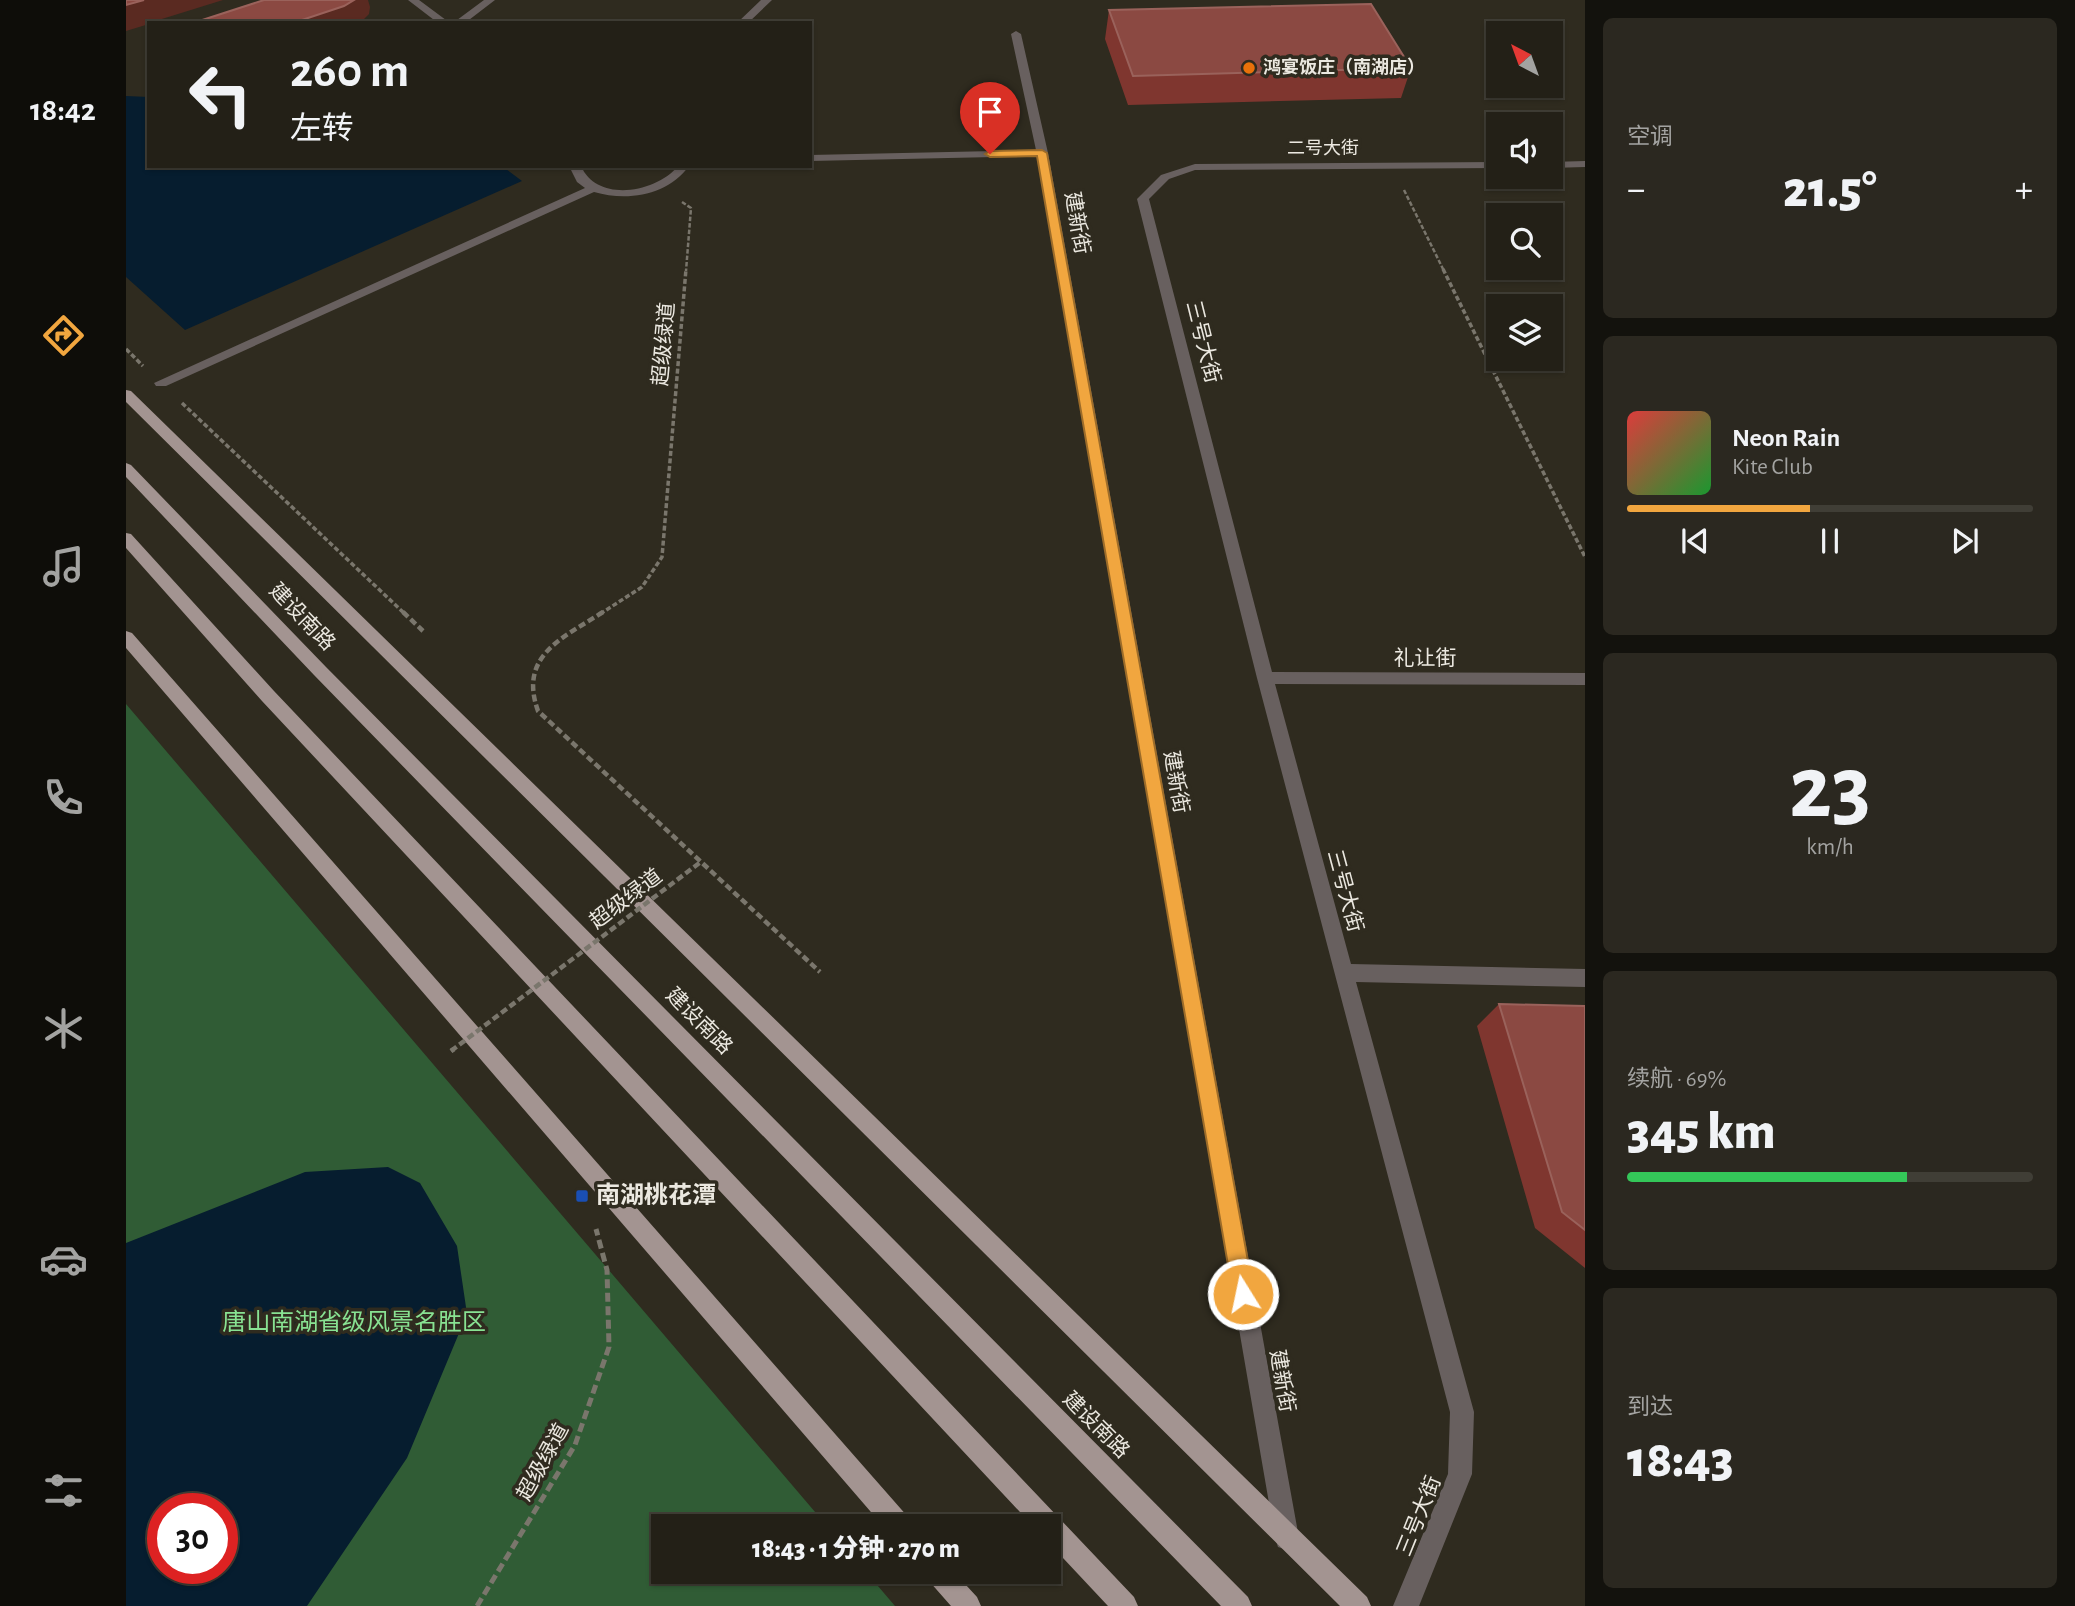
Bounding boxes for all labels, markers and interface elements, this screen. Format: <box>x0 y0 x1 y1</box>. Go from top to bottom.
north arrow <box>1486 21 1563 98</box>
map controls <box>1486 21 1563 371</box>
text: 260 m <box>290 47 409 96</box>
icon: left <box>175 49 266 140</box>
place label: 鸿宴饭庄（南湖店） <box>1263 57 1425 77</box>
marker: 鸿宴饭庄（南湖店） <box>1241 60 1257 76</box>
pin <box>960 82 1020 154</box>
icon: arrive <box>971 93 1009 131</box>
text: 18:42 <box>30 94 96 126</box>
button: sound <box>1486 112 1563 189</box>
text: 左转 <box>290 113 354 145</box>
text: 空调 <box>1627 126 1673 149</box>
street label: 二号大街 <box>1287 138 1359 158</box>
text: 21.5° <box>1783 164 1877 216</box>
text: − <box>1627 171 1645 209</box>
text: + <box>2015 171 2033 209</box>
street label: 建新街 <box>1061 190 1094 256</box>
button: search <box>1486 203 1563 280</box>
button: layers <box>1486 294 1563 371</box>
street label: 三号大街 <box>1183 298 1224 385</box>
street label: 超级绿道 <box>649 301 678 387</box>
icon: directions <box>39 311 88 360</box>
text: Neon Rain <box>1732 425 1840 451</box>
text: Kite Club <box>1732 456 1813 479</box>
icon: previous <box>1676 522 1714 560</box>
icon: pause <box>1811 522 1849 560</box>
icon: next <box>1946 522 1984 560</box>
icon: music <box>39 542 88 591</box>
street label: 建设南路 <box>265 579 339 655</box>
street label: 礼让街 <box>1394 647 1457 669</box>
text: 23 <box>1789 743 1871 834</box>
street label: 建新街 <box>1160 749 1193 815</box>
icon: phone <box>39 773 88 822</box>
text: km/h <box>1806 836 1854 859</box>
street label: 三号大街 <box>1324 847 1367 934</box>
street label: 超级绿道 <box>586 865 666 933</box>
street label: 建设南路 <box>662 983 737 1058</box>
icon: climate <box>39 1004 88 1053</box>
text: 续航 · 69% <box>1627 1068 1726 1091</box>
text: 345 km <box>1627 1106 1776 1158</box>
place label: 南湖桃花潭 <box>596 1182 716 1208</box>
marker: 南湖桃花潭 <box>574 1188 590 1204</box>
icon: car <box>39 1235 88 1284</box>
position arrow <box>1206 1257 1280 1331</box>
park label: 唐山南湖省级风景名胜区 <box>222 1309 486 1335</box>
street label: 建新街 <box>1266 1348 1299 1414</box>
street label: 建设南路 <box>1059 1387 1134 1462</box>
text: 到达 <box>1627 1396 1673 1419</box>
street label: 超级绿道 <box>513 1420 573 1504</box>
text: 18:43 <box>1627 1434 1734 1486</box>
icon: filters <box>39 1466 88 1515</box>
street label: 三号大街 <box>1393 1473 1444 1559</box>
speed limit sign: 30 <box>147 1493 238 1584</box>
text: 18:43 · 1 分钟 · 270 m <box>752 1536 960 1562</box>

